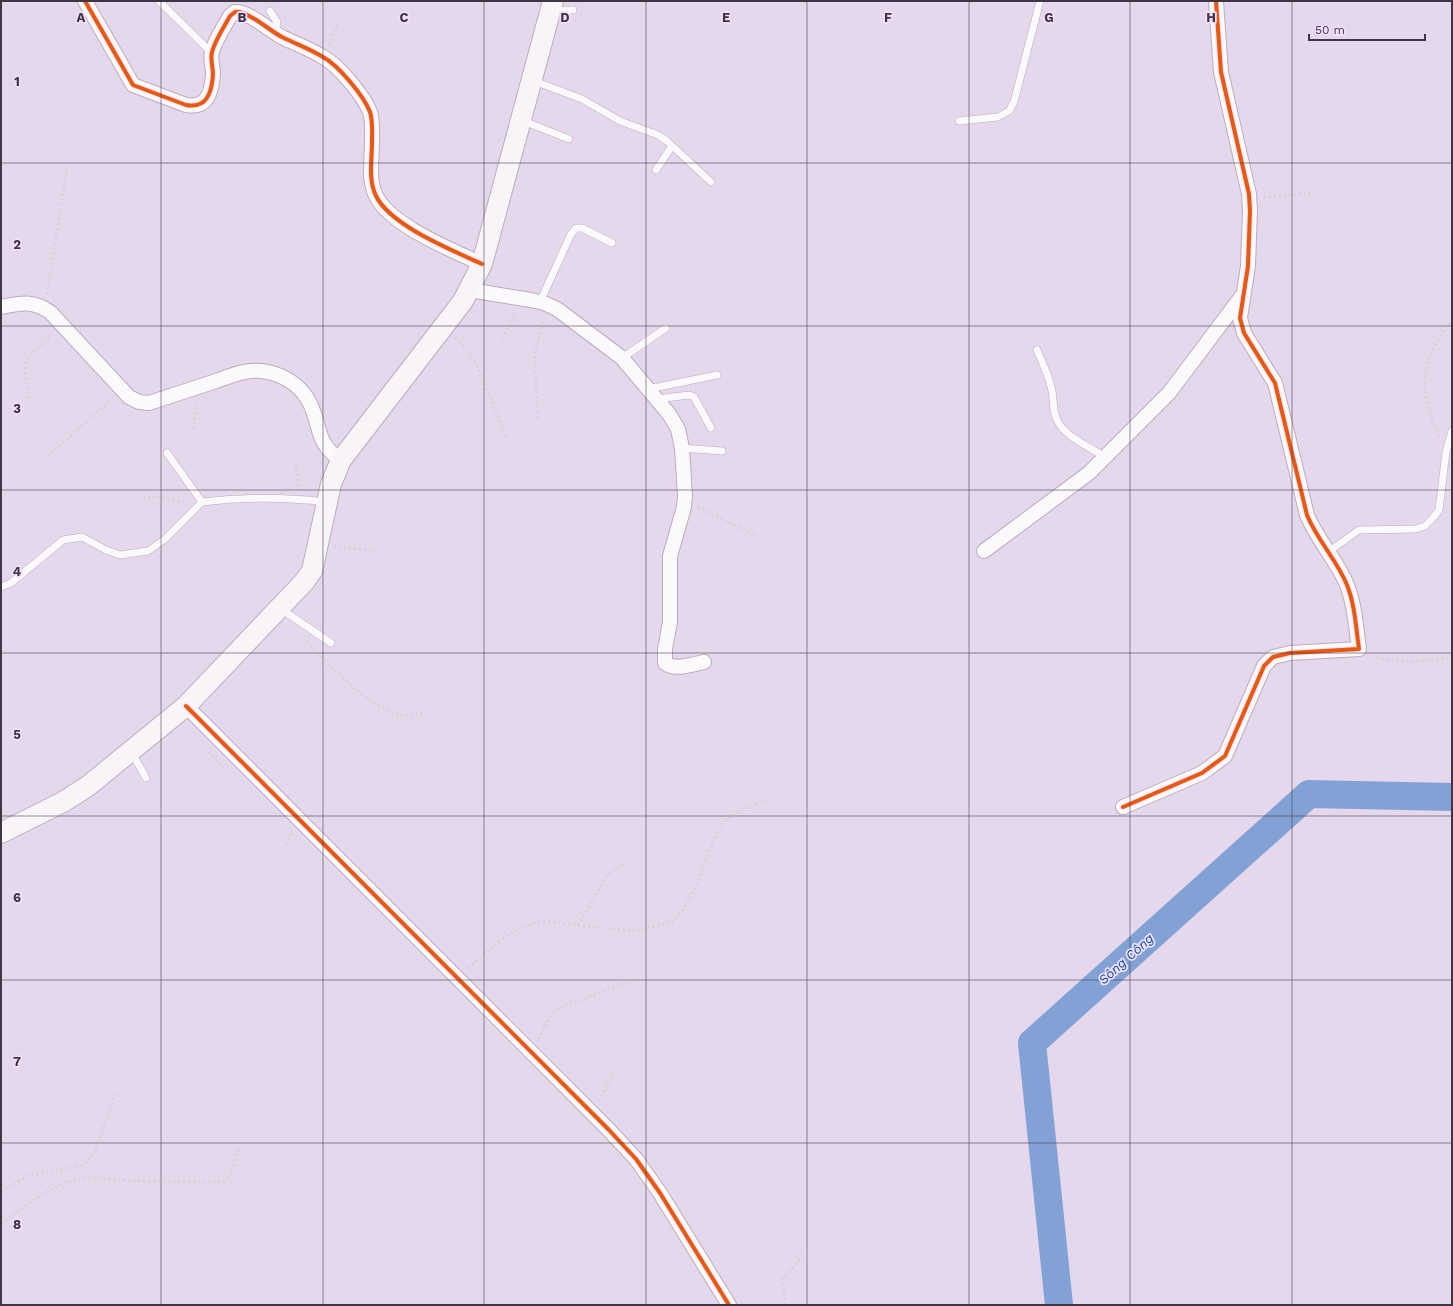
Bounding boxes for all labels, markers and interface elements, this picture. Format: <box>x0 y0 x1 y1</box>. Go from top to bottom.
text: A <box>77 10 86 25</box>
text: B <box>238 10 247 25</box>
text: C <box>400 10 409 25</box>
text: D <box>560 10 570 25</box>
text: E <box>722 10 730 25</box>
text: F <box>884 10 892 25</box>
text: G <box>1044 10 1054 25</box>
text: H <box>1206 10 1216 25</box>
scale bar <box>1309 16 1425 42</box>
text: 50 m <box>1315 23 1345 37</box>
text: 1 <box>14 74 20 89</box>
text: 2 <box>13 237 21 252</box>
text: 3 <box>13 401 21 416</box>
text: 4 <box>13 564 22 579</box>
text: 5 <box>13 727 21 742</box>
text: 6 <box>13 890 21 905</box>
water label: Sông Công <box>1096 931 1156 987</box>
text: 7 <box>13 1054 21 1069</box>
text: 8 <box>13 1217 21 1232</box>

